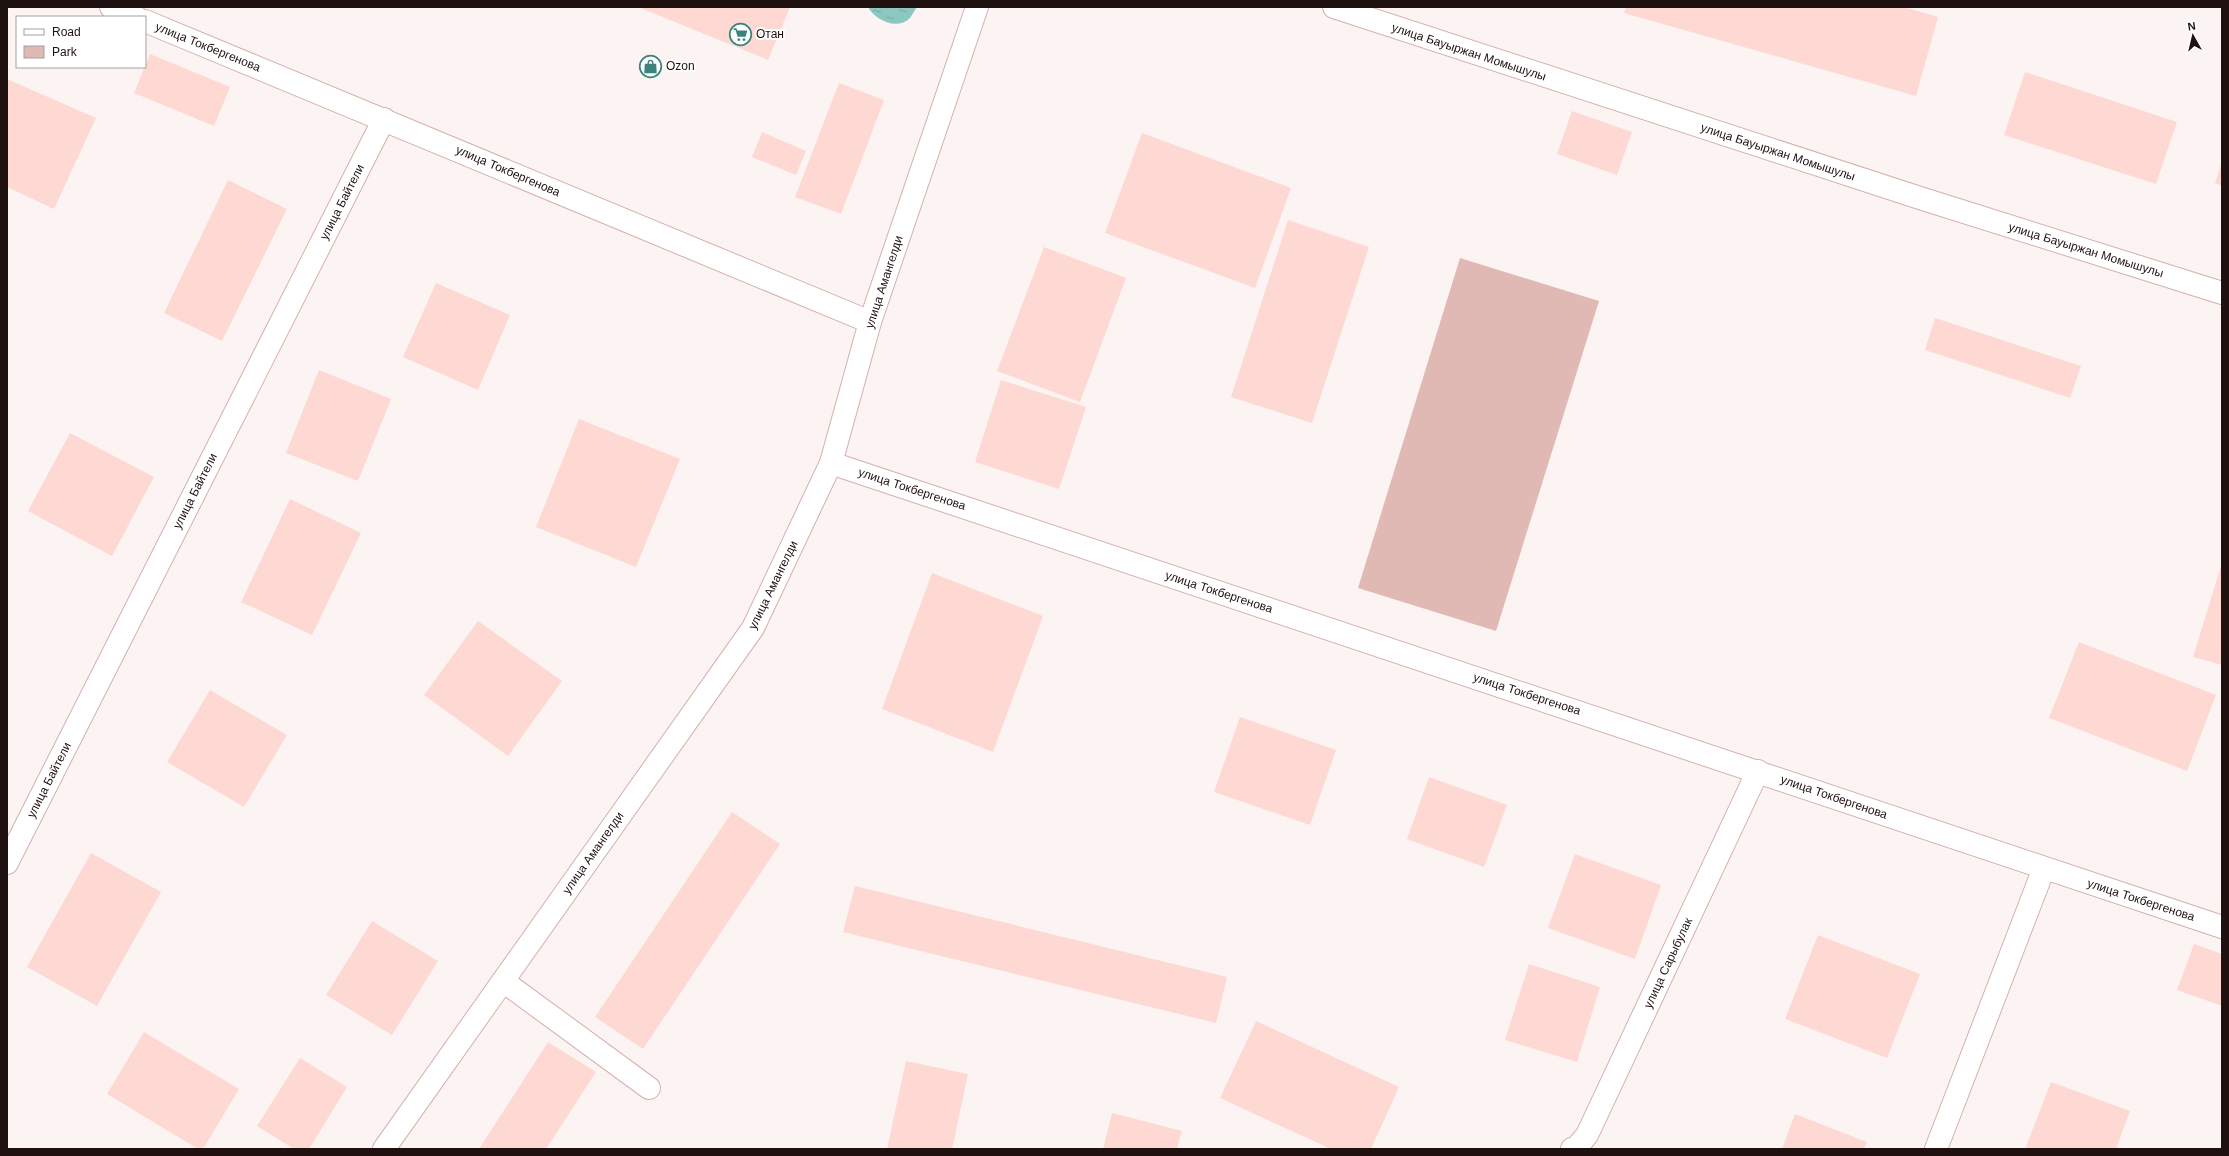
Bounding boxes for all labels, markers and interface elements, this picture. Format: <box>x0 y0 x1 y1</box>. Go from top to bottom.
legend <box>16 16 146 68</box>
north arrow <box>2173 16 2213 56</box>
street label: улица Токбергенова <box>153 20 263 75</box>
street label: улица Бауыржан Момышулы <box>1390 20 1548 84</box>
text: N <box>2187 20 2196 33</box>
supermarket icon: Отан <box>728 21 754 47</box>
text: Road <box>52 25 81 39</box>
place label: Отан <box>756 27 784 41</box>
text: Park <box>52 45 78 59</box>
shop icon: Ozon <box>637 53 663 79</box>
place label: Ozon <box>666 59 695 73</box>
street label: улица Бауыржан Момышулы <box>1699 120 1857 184</box>
street label: улица Токбергенова <box>454 143 563 199</box>
street label: улица Байтели <box>317 162 367 242</box>
street label: улица Бауыржан Момышулы <box>2007 220 2165 280</box>
street label: улица Амангелди <box>862 234 906 330</box>
street label: улица Байтели <box>170 451 220 531</box>
street label: улица Токбергенова <box>857 465 968 513</box>
street label: улица Амангелди <box>745 538 801 632</box>
street label: улица Токбергенова <box>1164 568 1275 616</box>
street label: улица Токбергенова <box>1472 670 1583 718</box>
street label: улица Байтели <box>24 740 74 820</box>
street label: улица Токбергенова <box>1779 772 1890 822</box>
street label: улица Амангелди <box>559 809 627 897</box>
street label: улица Токбергенова <box>2086 876 2197 924</box>
street label: улица Сарыбулак <box>1641 915 1695 1011</box>

